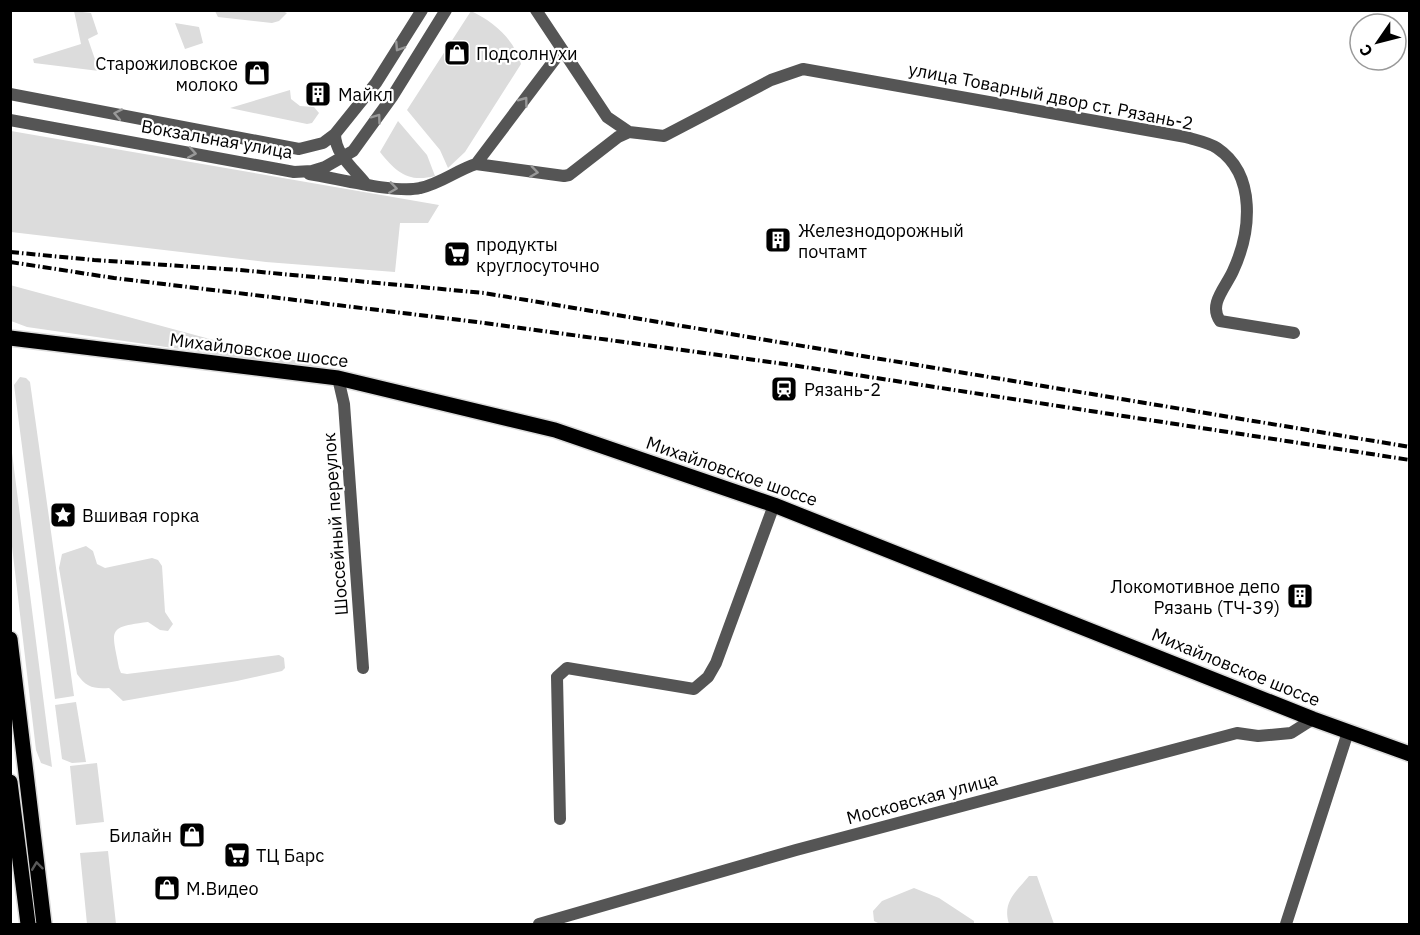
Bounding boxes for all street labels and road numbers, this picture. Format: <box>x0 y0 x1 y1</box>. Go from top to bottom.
street label: улица Товарный двор ст. Рязань-2 <box>907 57 1195 135</box>
street label: Вокзальная улица <box>139 114 295 164</box>
street label: Михайловское шоссе <box>168 328 350 372</box>
street label: Михайловское шоссе <box>643 431 821 511</box>
street label: Шоссейный переулок <box>317 432 353 616</box>
street label: Михайловское шоссе <box>1148 623 1324 711</box>
street label: Московская улица <box>844 767 1001 829</box>

